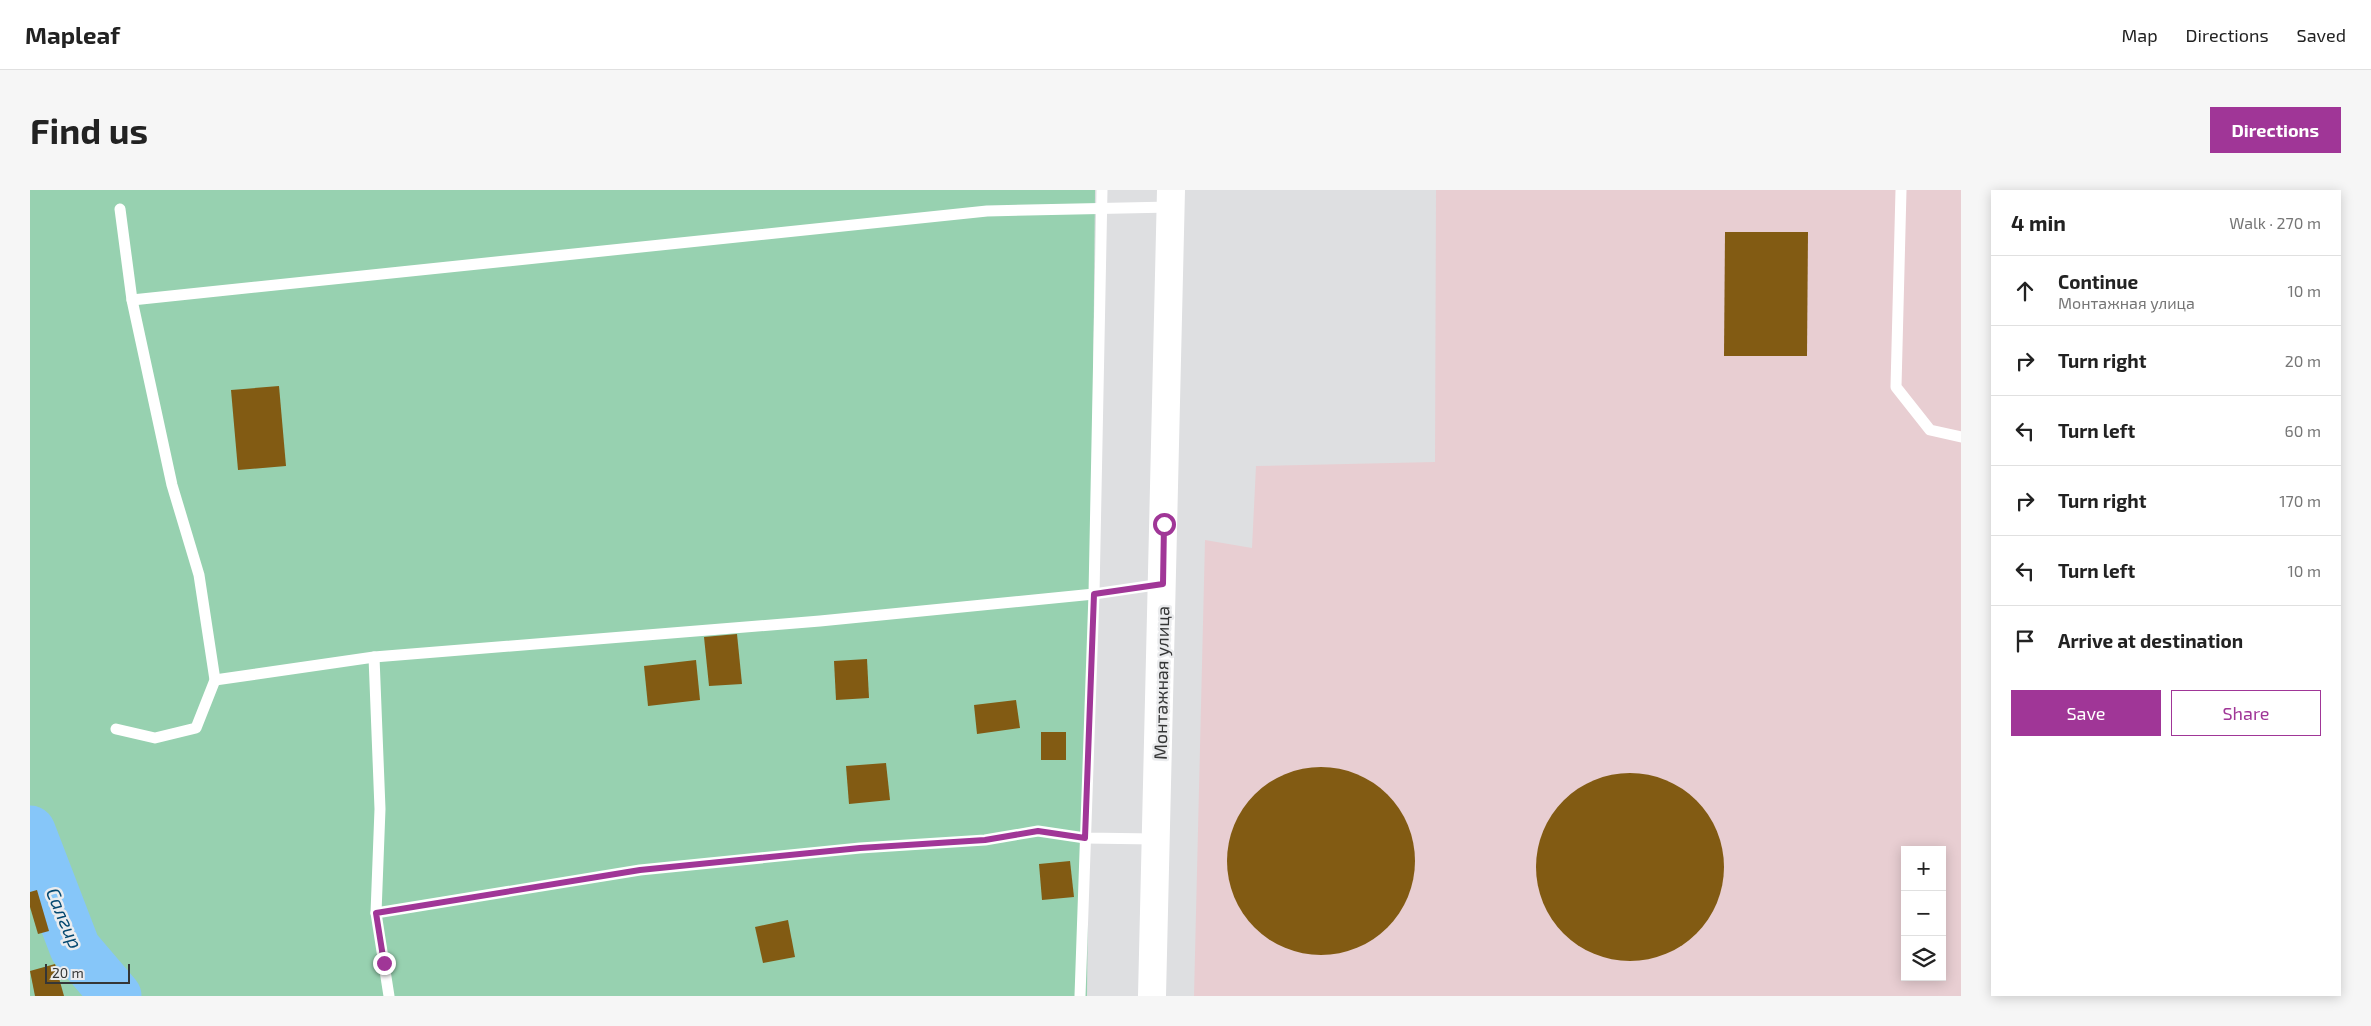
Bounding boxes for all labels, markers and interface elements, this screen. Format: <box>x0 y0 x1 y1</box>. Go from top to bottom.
text: Mapleaf <box>25 20 120 49</box>
text: Map <box>2121 24 2158 46</box>
text: Directions <box>2186 24 2269 46</box>
text: Saved <box>2297 24 2346 46</box>
button: Directions <box>2210 107 2341 153</box>
text: Find us <box>30 109 148 151</box>
text: 4 min <box>2011 210 2066 235</box>
text: Walk · 270 m <box>2229 213 2321 232</box>
text: Continue <box>2058 270 2138 293</box>
icon: ahead <box>2011 277 2039 305</box>
text: 10 m <box>2287 281 2321 300</box>
text: Монтажная улица <box>2058 293 2195 312</box>
icon: right <box>2011 347 2039 375</box>
text: Turn right <box>2058 349 2146 372</box>
text: 20 m <box>2285 351 2321 370</box>
icon: left <box>2011 417 2039 445</box>
text: Turn left <box>2058 419 2135 442</box>
text: 60 m <box>2285 421 2321 440</box>
icon: right <box>2011 487 2039 515</box>
text: Turn right <box>2058 489 2146 512</box>
text: 170 m <box>2279 491 2321 510</box>
route start <box>1153 513 1176 536</box>
icon: left <box>2011 557 2039 585</box>
text: Turn left <box>2058 559 2135 582</box>
text: 10 m <box>2287 561 2321 580</box>
street label: Монтажная улица <box>1149 606 1173 760</box>
icon: arrive <box>2011 627 2039 655</box>
text: Arrive at destination <box>2058 629 2243 652</box>
button: Save <box>2011 690 2161 736</box>
button: Share <box>2171 690 2321 736</box>
map controls <box>1901 846 1946 981</box>
button: + <box>1901 846 1946 891</box>
water label: Салгир <box>42 884 88 952</box>
button: − <box>1901 891 1946 936</box>
button: layers <box>1901 936 1946 981</box>
route end <box>373 952 396 975</box>
scale bar <box>45 961 130 984</box>
text: 20 m <box>52 964 84 981</box>

